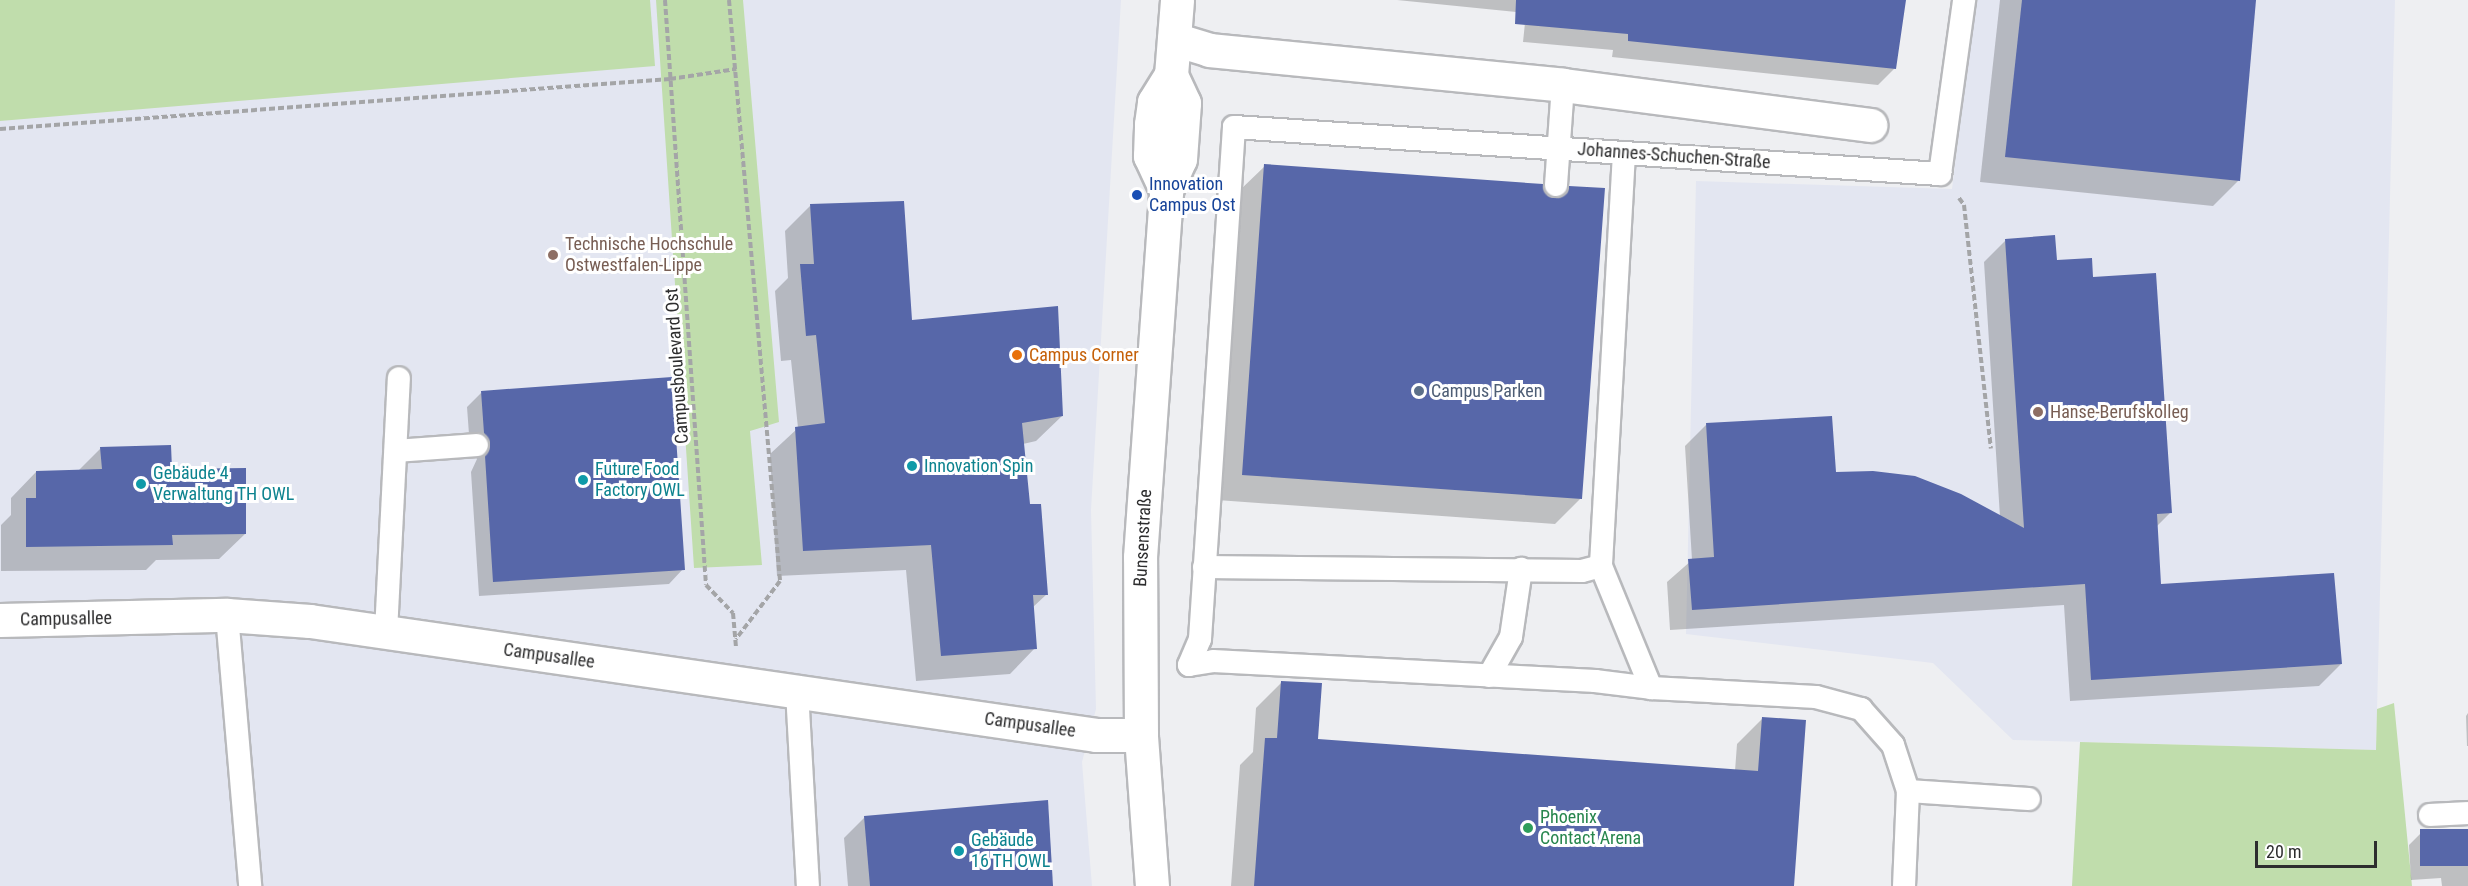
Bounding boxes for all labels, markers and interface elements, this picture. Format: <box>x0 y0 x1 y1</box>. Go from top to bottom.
street label: Johannes-Schuchen-Straße <box>1577 138 1771 174</box>
place label: Innovation Campus Ost <box>1149 174 1236 216</box>
marker: Innovation Campus Ost <box>1130 188 1144 202</box>
place label: Technische Hochschule Ostwestfalen-Lippe <box>565 234 733 276</box>
marker: Technische Hochschule Ostwestfalen-Lippe <box>546 248 560 262</box>
street label: Campusboulevard Ost <box>661 287 693 445</box>
place label: Campus Corner <box>1029 344 1139 366</box>
marker: Campus Corner <box>1010 348 1024 362</box>
place label: Campus Parken <box>1431 380 1542 402</box>
marker: Campus Parken <box>1412 384 1426 398</box>
place label: Hanse-Berufskolleg <box>2050 401 2189 423</box>
marker: Hanse-Berufskolleg <box>2031 405 2045 419</box>
place label: Innovation Spin <box>924 455 1033 477</box>
place label: Future Food Factory OWL <box>595 459 685 502</box>
marker: Innovation Spin <box>905 459 919 473</box>
place label: Gebäude 4 Verwaltung TH OWL <box>153 463 295 506</box>
marker: Future Food Factory OWL <box>576 473 590 487</box>
marker: Gebäude 4 Verwaltung TH OWL <box>134 477 148 491</box>
street label: Bunsenstraße <box>1130 489 1156 587</box>
street label: Campusallee <box>20 607 112 631</box>
street label: Campusallee <box>502 639 596 673</box>
street label: Campusallee <box>983 708 1077 742</box>
place label: Phoenix Contact Arena <box>1540 807 1641 850</box>
marker: Phoenix Contact Arena <box>1521 821 1535 835</box>
scale bar <box>2258 829 2380 867</box>
place label: Gebäude 16 TH OWL <box>971 830 1051 872</box>
text: 20 m <box>2266 841 2301 862</box>
marker: Gebäude 16 TH OWL <box>952 844 966 858</box>

